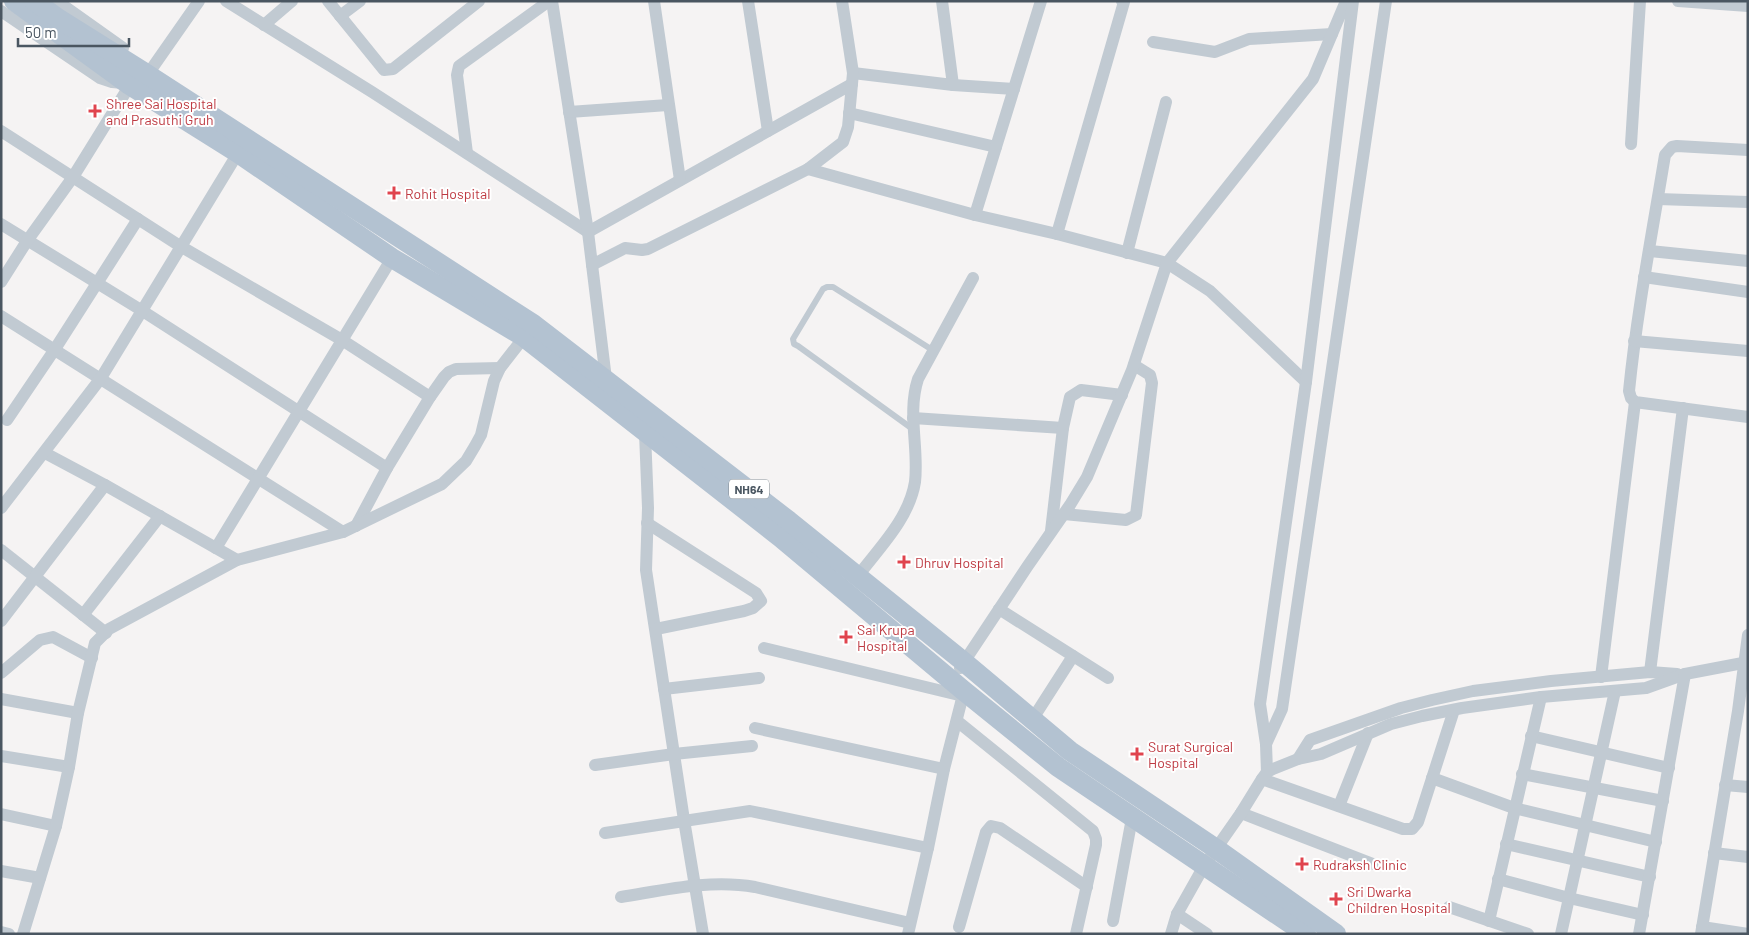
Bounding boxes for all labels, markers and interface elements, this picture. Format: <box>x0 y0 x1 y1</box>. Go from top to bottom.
scale bar <box>18 15 129 47</box>
text: 50 m <box>25 23 57 41</box>
place label: Shree Sai Hospital and Prasuthi Gruh <box>106 95 216 128</box>
marker: Shree Sai Hospital and Prasuthi Gruh <box>88 104 102 118</box>
place label: Rohit Hospital <box>405 185 490 202</box>
marker: Rohit Hospital <box>387 186 401 200</box>
road number: NH64 <box>729 479 769 498</box>
place label: Dhruv Hospital <box>915 554 1004 571</box>
marker: Dhruv Hospital <box>897 555 911 569</box>
place label: Sai Krupa Hospital <box>857 621 915 654</box>
marker: Sai Krupa Hospital <box>839 630 853 644</box>
place label: Surat Surgical Hospital <box>1148 738 1233 771</box>
marker: Surat Surgical Hospital <box>1130 747 1144 761</box>
place label: Rudraksh Clinic <box>1313 856 1407 873</box>
marker: Rudraksh Clinic <box>1295 857 1309 871</box>
place label: Sri Dwarka Children Hospital <box>1347 883 1451 916</box>
marker: Sri Dwarka Children Hospital <box>1329 892 1343 906</box>

